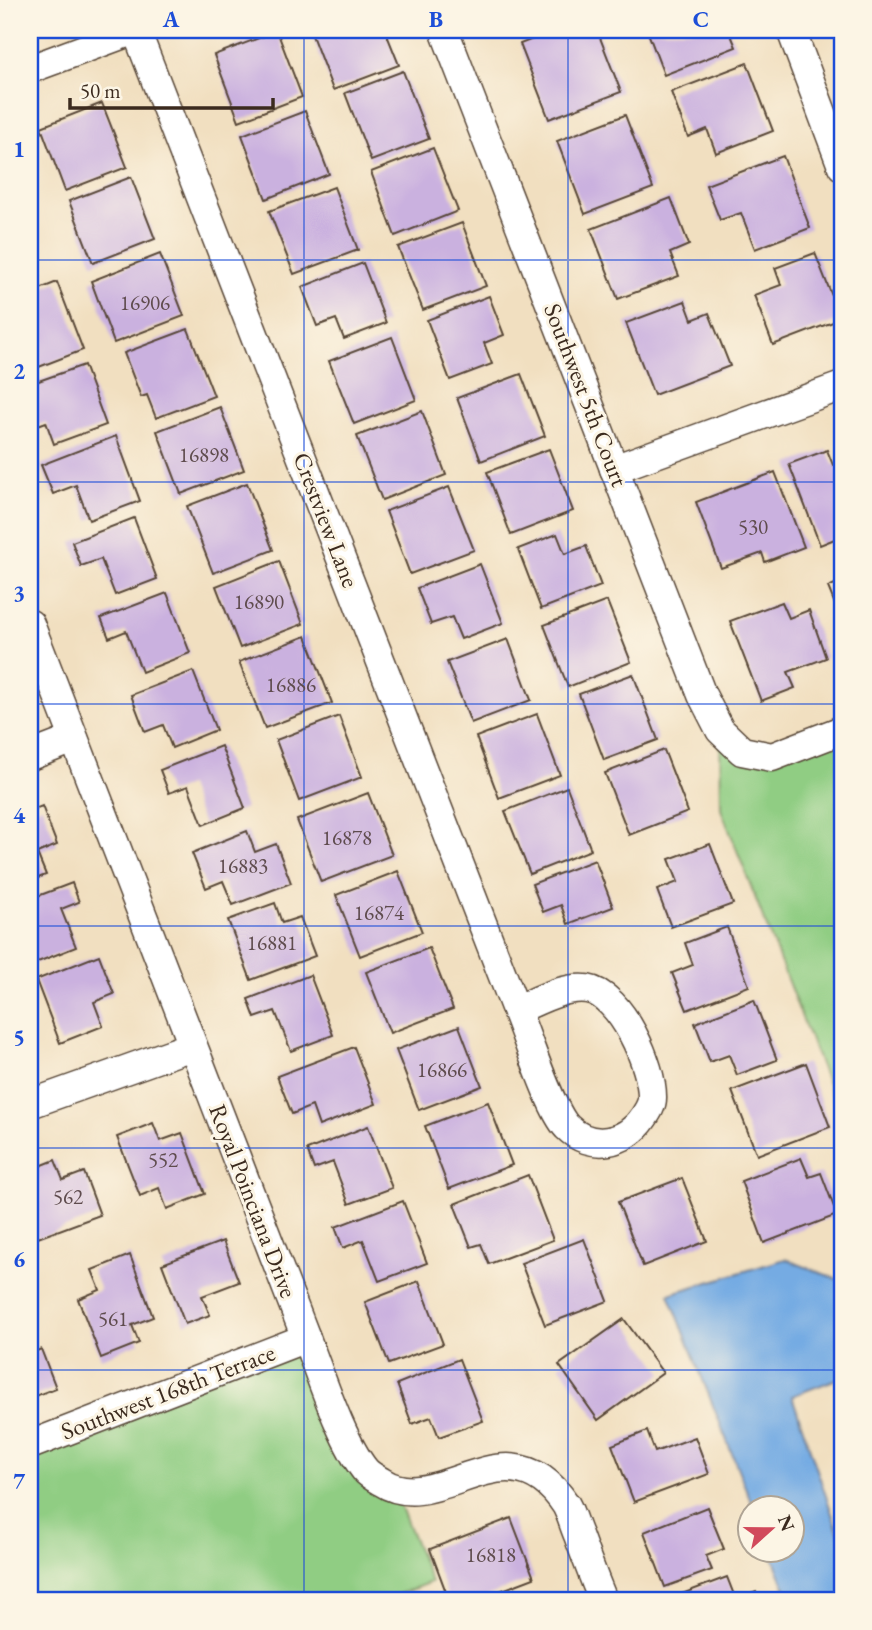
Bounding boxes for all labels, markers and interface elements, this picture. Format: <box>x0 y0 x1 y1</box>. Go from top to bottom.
text: A <box>162 4 180 34</box>
text: B <box>429 4 443 34</box>
text: C <box>693 4 709 34</box>
scale bar <box>70 66 273 110</box>
text: 50 m <box>80 77 121 104</box>
text: 1 <box>13 134 25 164</box>
house number: 16906 <box>120 289 170 316</box>
street label: Southwest 5th Court <box>537 299 636 491</box>
text: 2 <box>13 356 25 386</box>
house number: 16898 <box>179 441 229 468</box>
street label: Crestview Lane <box>286 448 366 592</box>
house number: 530 <box>738 513 768 540</box>
text: 3 <box>13 578 25 608</box>
house number: 16890 <box>234 588 284 615</box>
house number: 16886 <box>266 671 316 698</box>
text: 4 <box>13 800 26 830</box>
house number: 16878 <box>322 824 372 851</box>
house number: 16883 <box>218 852 268 879</box>
house number: 16874 <box>354 899 405 926</box>
house number: 16881 <box>247 929 297 956</box>
text: 5 <box>13 1022 25 1052</box>
house number: 16866 <box>417 1056 467 1083</box>
street label: Royal Poinciana Drive <box>202 1100 305 1302</box>
house number: 552 <box>148 1146 178 1173</box>
house number: 562 <box>53 1183 83 1210</box>
text: 6 <box>13 1244 25 1274</box>
house number: 561 <box>98 1305 128 1332</box>
street label: Southwest 168th Terrace <box>56 1336 279 1447</box>
text: 7 <box>13 1466 26 1496</box>
north arrow <box>736 1494 806 1564</box>
text: N <box>772 1511 801 1535</box>
house number: 16818 <box>466 1541 516 1568</box>

